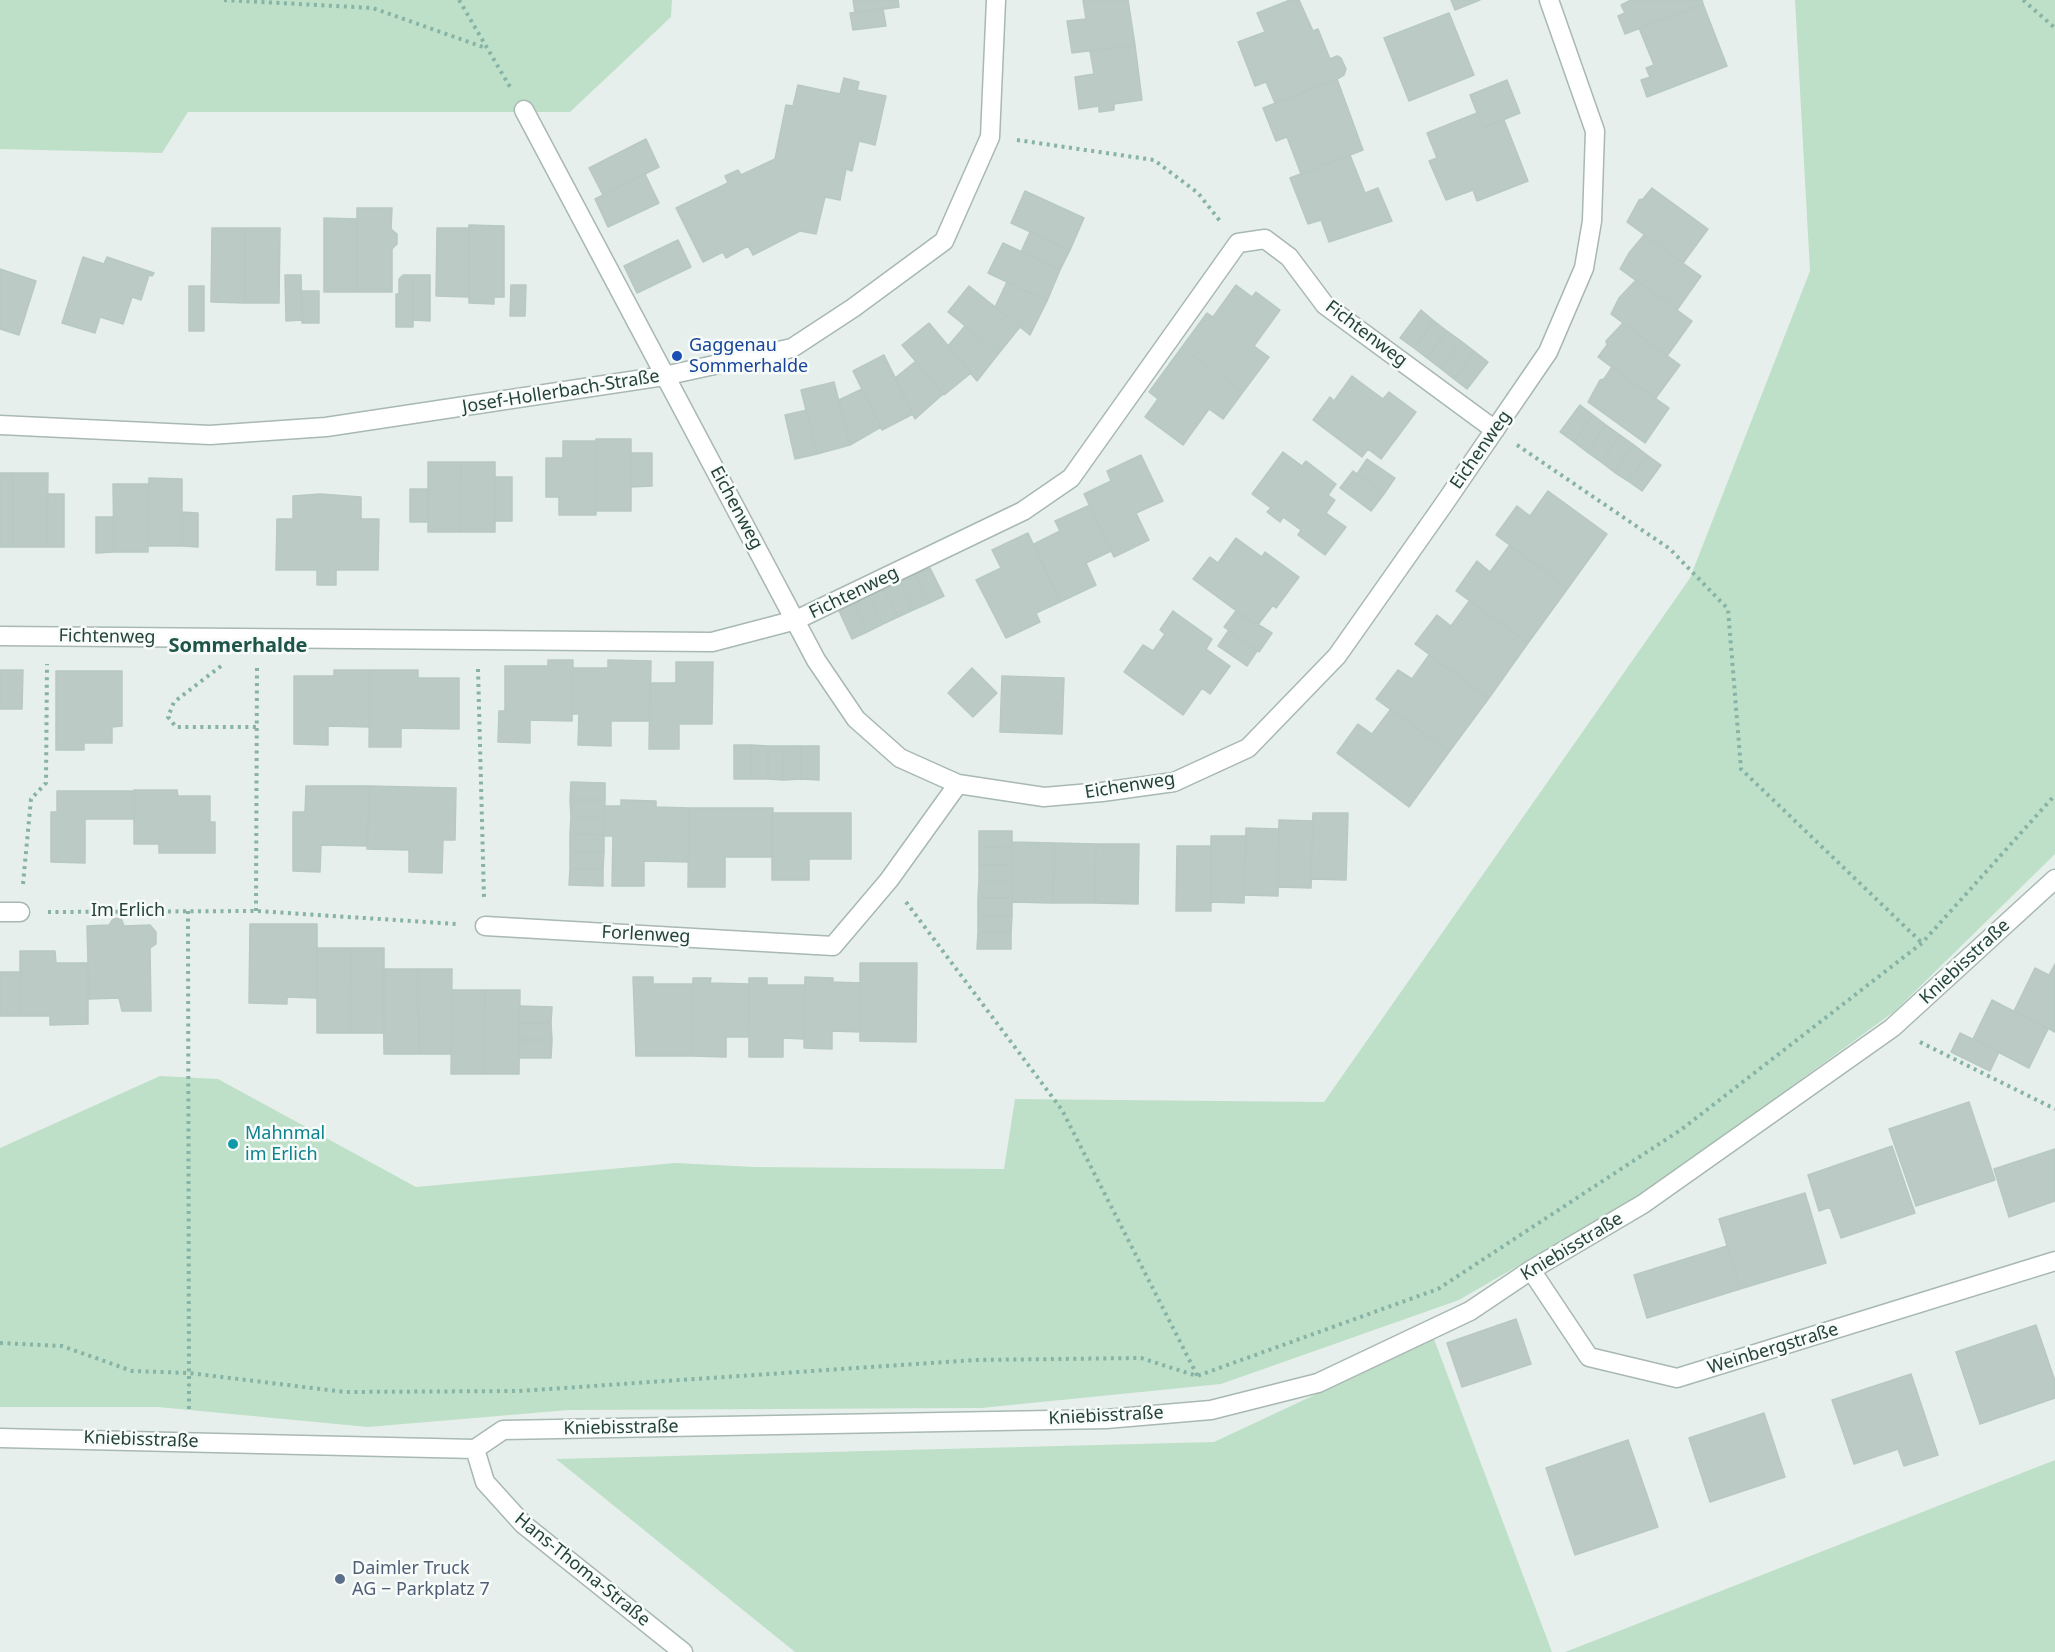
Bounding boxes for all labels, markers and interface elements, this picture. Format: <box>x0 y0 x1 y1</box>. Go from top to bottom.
street label: Fichtenweg <box>1321 296 1411 372</box>
place label: Gaggenau Sommerhalde <box>689 335 808 378</box>
marker: Gaggenau Sommerhalde <box>670 349 684 363</box>
street label: Josef-Hollerbach-Straße <box>461 366 661 418</box>
street label: Eichenweg <box>1446 407 1516 493</box>
street label: Eichenweg <box>705 463 767 553</box>
street label: Fichtenweg <box>806 562 902 624</box>
street label: Fichtenweg <box>58 625 156 649</box>
district label: Sommerhalde <box>169 634 307 658</box>
street label: Eichenweg <box>1083 768 1177 804</box>
street label: Im Erlich <box>91 900 165 922</box>
street label: Kniebisstraße <box>1916 915 2014 1009</box>
street label: Forlenweg <box>601 922 691 948</box>
place label: Mahnmal im Erlich <box>245 1123 325 1166</box>
marker: Mahnmal im Erlich <box>226 1137 240 1151</box>
street label: Kniebisstraße <box>1517 1208 1627 1286</box>
street label: Weinbergstraße <box>1705 1319 1841 1379</box>
street label: Kniebisstraße <box>1048 1402 1164 1430</box>
street label: Kniebisstraße <box>563 1416 679 1440</box>
street label: Kniebisstraße <box>83 1427 199 1453</box>
street label: Hans-Thoma-Straße <box>510 1509 654 1631</box>
place label: Daimler Truck AG − Parkplatz 7 <box>352 1558 490 1600</box>
marker: Daimler Truck AG − Parkplatz 7 <box>333 1572 347 1586</box>

